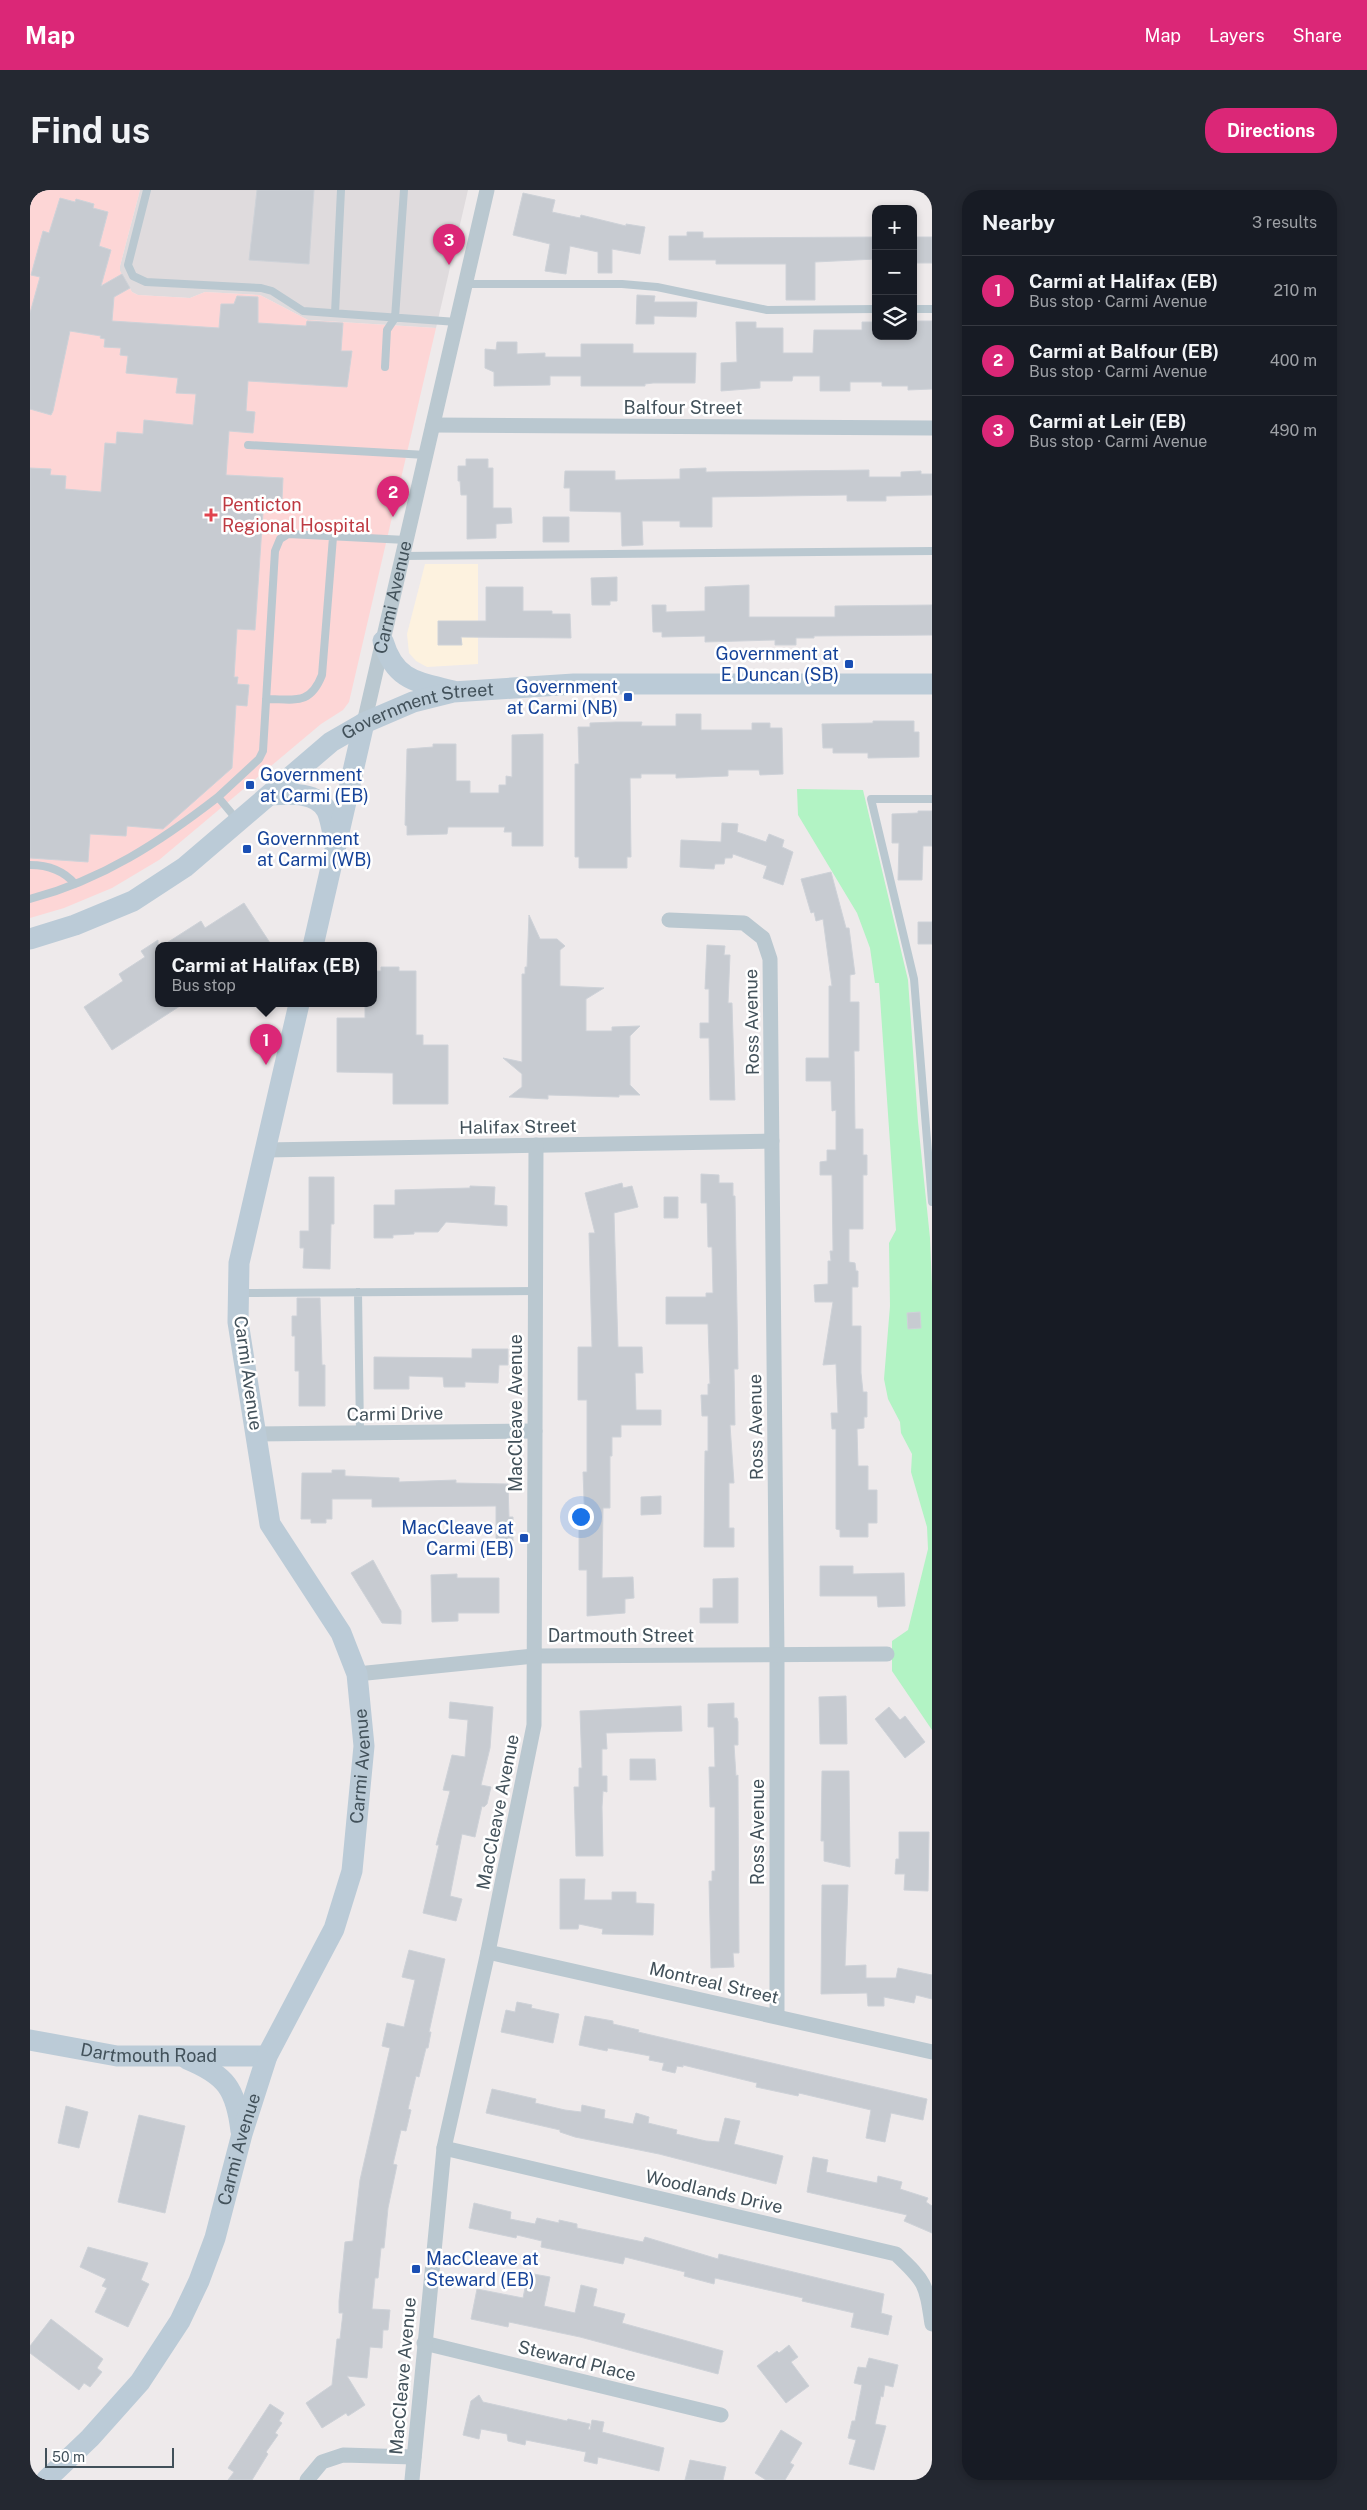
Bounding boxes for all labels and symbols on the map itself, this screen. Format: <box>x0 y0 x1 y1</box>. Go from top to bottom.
pin: 3 <box>433 224 465 265</box>
street label: Balfour Street <box>624 397 742 418</box>
pin: 2 <box>377 476 409 517</box>
place label: Penticton Regional Hospital <box>222 494 370 536</box>
marker: Penticton Regional Hospital <box>204 508 218 522</box>
street label: Carmi Avenue <box>369 539 416 656</box>
place label: Government at E Duncan (SB) <box>716 643 839 685</box>
marker: Government at E Duncan (SB) <box>843 658 855 670</box>
place label: Government at Carmi (NB) <box>507 676 618 718</box>
street label: Government Street <box>338 678 494 744</box>
marker: Government at Carmi (NB) <box>622 691 634 703</box>
place label: Government at Carmi (EB) <box>260 764 369 806</box>
marker: Government at Carmi (EB) <box>244 779 256 791</box>
place label: Government at Carmi (WB) <box>257 828 372 870</box>
marker: Government at Carmi (WB) <box>241 843 253 855</box>
street label: Ross Avenue <box>740 969 763 1075</box>
pin: 1 <box>250 1024 282 1065</box>
street label: Halifax Street <box>459 1115 577 1138</box>
street label: Carmi Avenue <box>230 1314 267 1432</box>
street label: MacCleave Avenue <box>505 1334 526 1492</box>
street label: Ross Avenue <box>744 1374 767 1480</box>
street label: Carmi Drive <box>346 1402 444 1425</box>
your location <box>568 1504 594 1530</box>
place label: MacCleave at Carmi (EB) <box>401 1517 514 1559</box>
marker: MacCleave at Carmi (EB) <box>518 1532 530 1544</box>
street label: Dartmouth Street <box>548 1625 694 1646</box>
street label: Carmi Avenue <box>346 1708 374 1825</box>
street label: MacCleave Avenue <box>472 1732 523 1891</box>
street label: Ross Avenue <box>747 1779 768 1885</box>
street label: Montreal Street <box>647 1957 781 2008</box>
street label: Dartmouth Road <box>79 2039 217 2066</box>
street label: Carmi Avenue <box>213 2090 264 2207</box>
street label: Woodlands Drive <box>643 2165 785 2218</box>
place label: MacCleave at Steward (EB) <box>426 2248 539 2290</box>
marker: MacCleave at Steward (EB) <box>410 2263 422 2275</box>
street label: MacCleave Avenue <box>385 2296 420 2456</box>
street label: Steward Place <box>516 2336 638 2385</box>
scale bar <box>45 2445 174 2468</box>

